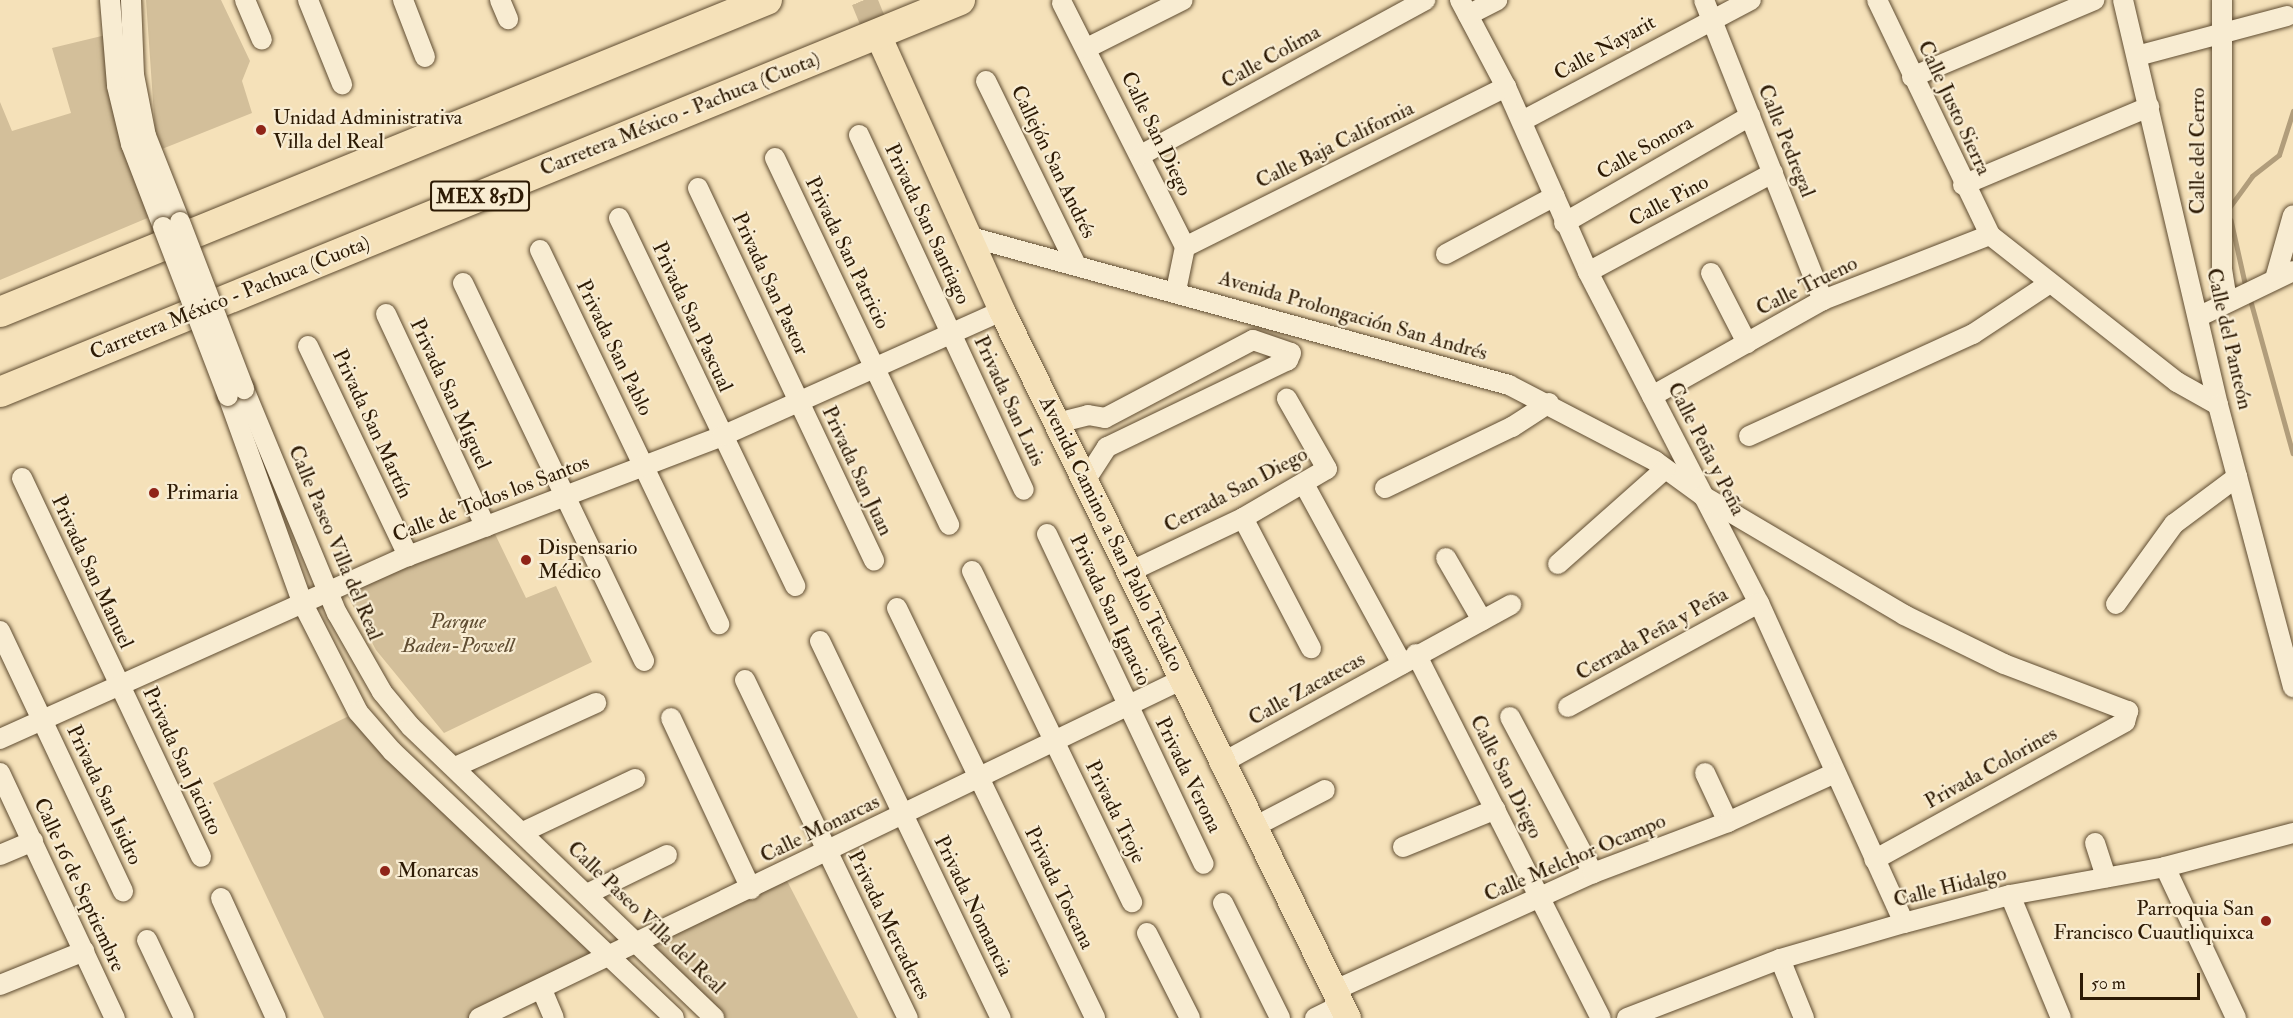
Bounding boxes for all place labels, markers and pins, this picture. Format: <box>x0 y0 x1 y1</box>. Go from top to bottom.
place label: Unidad Administrativa Villa del Real <box>273 105 462 155</box>
marker: Unidad Administrativa Villa del Real <box>254 123 268 137</box>
place label: Primaria <box>166 480 238 506</box>
marker: Primaria <box>147 486 161 500</box>
place label: Dispensario Médico <box>538 535 637 585</box>
marker: Dispensario Médico <box>519 553 533 567</box>
place label: Monarcas <box>397 858 479 884</box>
marker: Monarcas <box>378 864 392 878</box>
place label: Parroquia San Francisco Cuautliquixca <box>2053 896 2254 946</box>
marker: Parroquia San Francisco Cuautliquixca <box>2259 914 2273 928</box>

